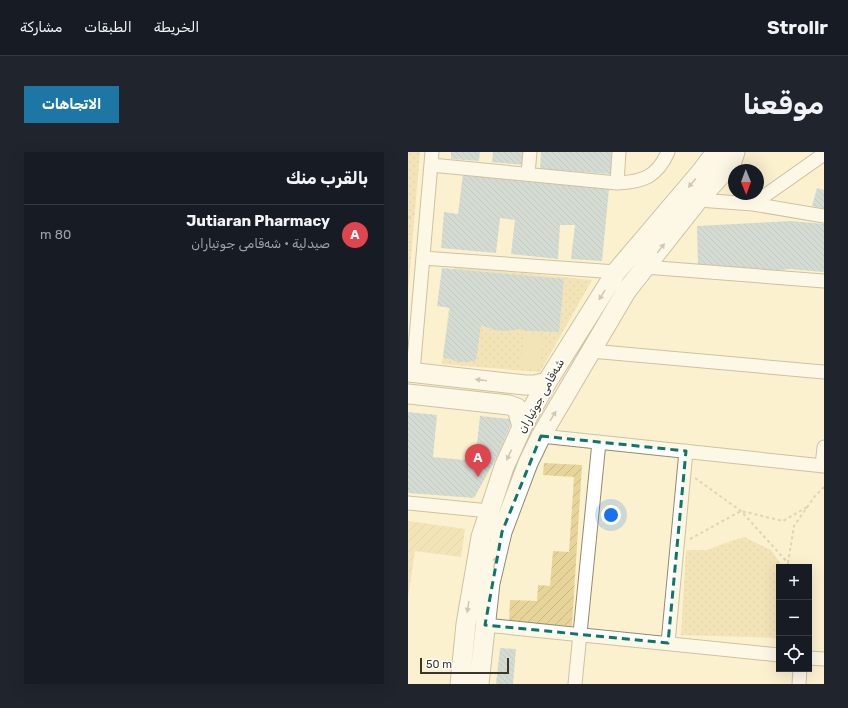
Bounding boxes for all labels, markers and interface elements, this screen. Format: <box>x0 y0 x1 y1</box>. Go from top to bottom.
text: Strollr <box>767 16 828 39</box>
text: مشاركة <box>20 19 62 36</box>
text: الطبقات <box>84 19 132 36</box>
text: الخريطة <box>154 19 199 36</box>
button: الاتجاهات <box>24 86 119 123</box>
text: موقعنا <box>743 88 824 121</box>
north arrow <box>728 164 764 200</box>
text: بالقرب منك <box>286 168 368 188</box>
one-way arrow <box>688 177 697 188</box>
text: Jutiaran Pharmacy <box>186 212 330 230</box>
text: 80 m <box>40 227 71 242</box>
text: A <box>350 227 360 242</box>
text: صيدلية · شەقامی جوتیاران <box>191 236 330 251</box>
one-way arrow <box>656 242 665 253</box>
one-way arrow <box>599 289 606 301</box>
street label: شەقامی جوتیاران <box>515 356 568 436</box>
one-way arrow <box>474 377 487 383</box>
one-way arrow <box>549 411 557 421</box>
pin: A <box>465 444 491 477</box>
one-way arrow <box>506 450 512 461</box>
your location <box>601 505 621 525</box>
one-way arrow <box>493 556 499 568</box>
map controls <box>776 564 812 672</box>
button: + <box>776 564 812 600</box>
button: − <box>776 600 812 636</box>
one-way arrow <box>465 601 471 614</box>
button: locate <box>776 636 812 672</box>
scale bar <box>420 656 509 675</box>
text: 50 m <box>426 658 452 671</box>

